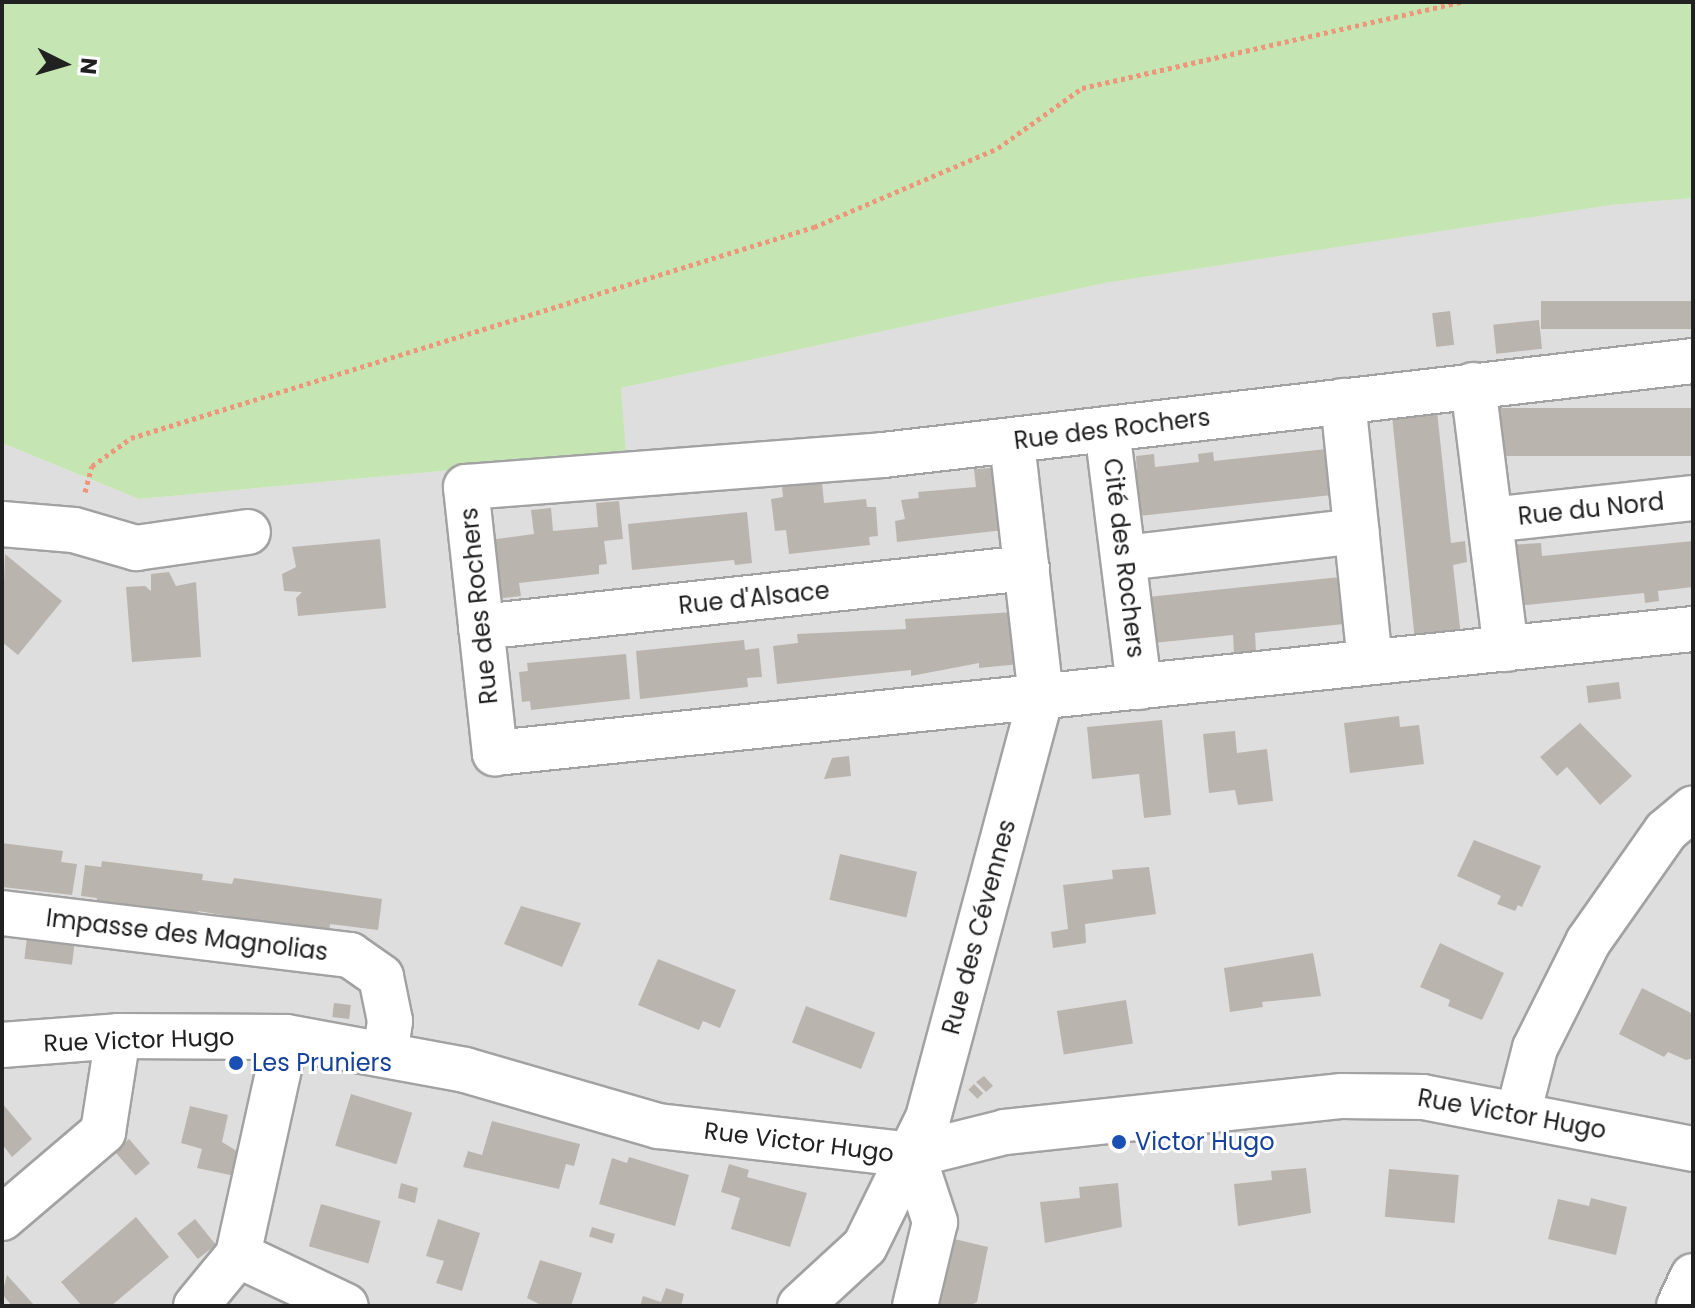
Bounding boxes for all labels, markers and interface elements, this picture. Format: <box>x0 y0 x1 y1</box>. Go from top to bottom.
north arrow <box>24 24 104 104</box>
text: N <box>72 57 105 76</box>
street label: Rue des Rochers <box>1012 403 1212 455</box>
street label: Cité des Rochers <box>1097 457 1151 659</box>
street label: Rue du Nord <box>1517 487 1665 531</box>
street label: Rue des Rochers <box>454 506 504 706</box>
street label: Rue d'Alsace <box>677 576 831 620</box>
street label: Rue des Cévennes <box>936 816 1022 1038</box>
street label: Impasse des Magnolias <box>44 903 330 967</box>
street label: Rue Victor Hugo <box>43 1022 235 1058</box>
place label: Les Pruniers <box>252 1049 392 1077</box>
marker: Les Pruniers <box>227 1054 245 1072</box>
street label: Rue Victor Hugo <box>1415 1083 1609 1145</box>
street label: Rue Victor Hugo <box>702 1116 896 1168</box>
place label: Victor Hugo <box>1135 1128 1275 1156</box>
marker: Victor Hugo <box>1110 1133 1128 1151</box>

